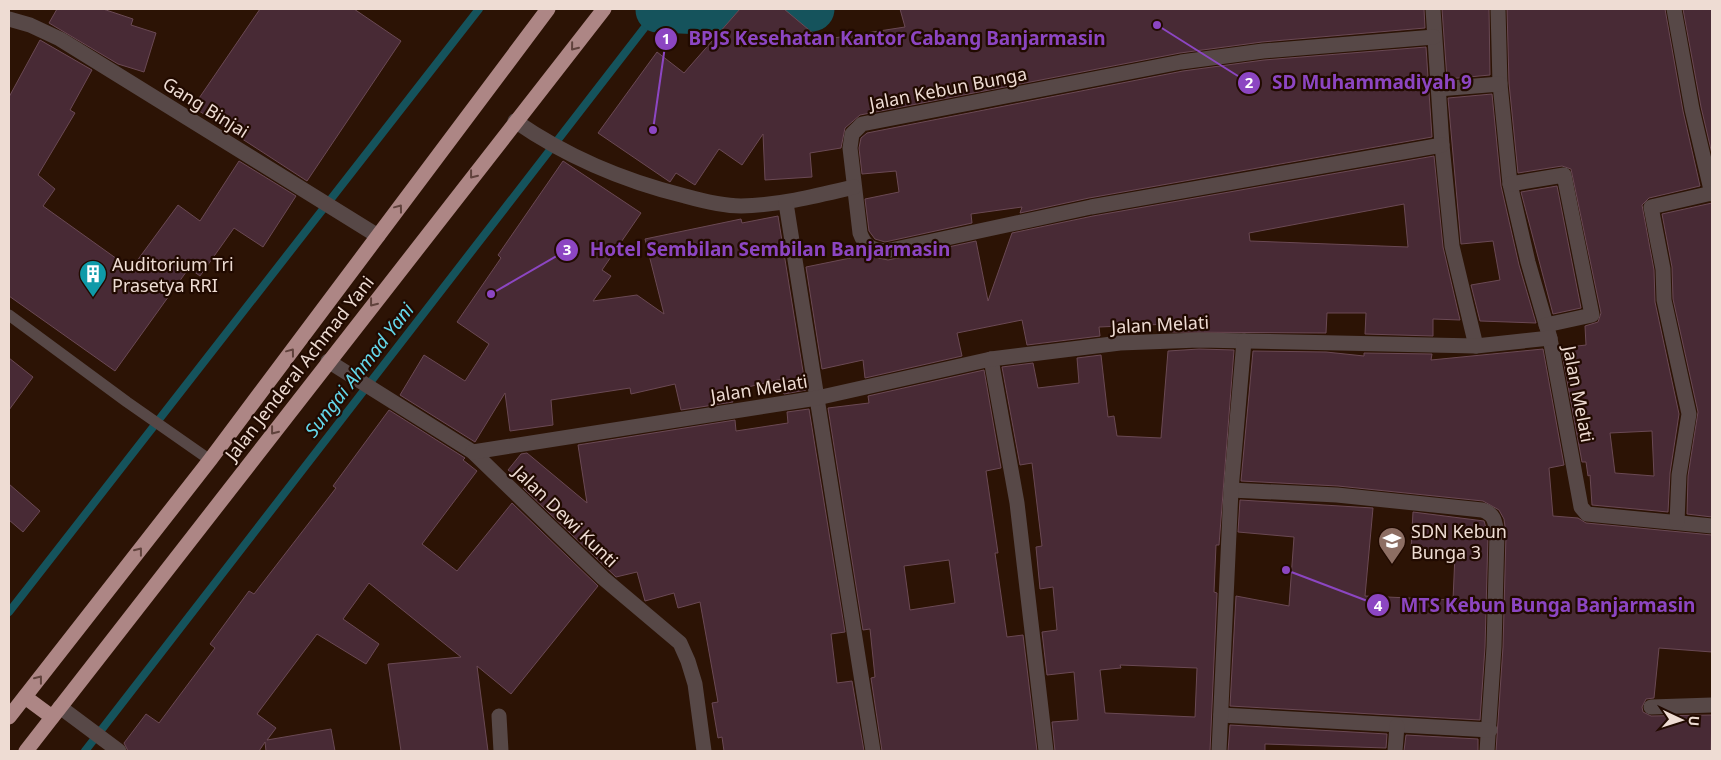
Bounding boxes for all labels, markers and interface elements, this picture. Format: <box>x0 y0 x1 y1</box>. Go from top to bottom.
callout: BPJS Kesehatan Kantor Cabang Banjarmasin <box>654 22 1116 56</box>
text: BPJS Kesehatan Kantor Cabang Banjarmasin <box>688 25 1106 51</box>
text: 1 <box>662 28 670 48</box>
one-way arrow <box>572 41 580 50</box>
street label: Jalan Kebun Bunga <box>865 61 1029 115</box>
callout: SD Muhammadiyah 9 <box>1237 66 1482 100</box>
text: SD Muhammadiyah 9 <box>1272 69 1472 95</box>
street label: Gang Binjai <box>159 71 253 143</box>
text: 2 <box>1245 72 1254 92</box>
one-way arrow <box>470 169 479 178</box>
one-way arrow <box>393 205 401 214</box>
callout: Hotel Sembilan Sembilan Banjarmasin <box>554 233 960 267</box>
text: Hotel Sembilan Sembilan Banjarmasin <box>590 236 950 262</box>
text: 3 <box>563 239 571 259</box>
place label: Auditorium Tri Prasetya RRI <box>112 252 234 297</box>
building icon: Auditorium Tri Prasetya RRI <box>78 259 108 298</box>
street label: Jalan Jenderal Achmad Yani <box>218 271 379 467</box>
water label: Sungai Ahmad Yani <box>298 297 420 442</box>
one-way arrow <box>371 297 379 306</box>
street label: Jalan Melati <box>1108 309 1210 339</box>
street label: Jalan Melati <box>1557 342 1600 444</box>
one-way arrow <box>285 349 293 358</box>
street label: Jalan Melati <box>707 368 809 408</box>
one-way arrow <box>271 425 279 434</box>
street label: Jalan Dewi Kunti <box>507 459 623 572</box>
place label: SDN Kebun Bunga 3 <box>1411 519 1507 564</box>
school or university icon: SDN Kebun Bunga 3 <box>1377 526 1407 565</box>
one-way arrow <box>133 548 141 557</box>
callout: MTS Kebun Bunga Banjarmasin <box>1365 588 1705 622</box>
text: MTS Kebun Bunga Banjarmasin <box>1401 592 1695 618</box>
text: 4 <box>1374 595 1383 615</box>
one-way arrow <box>33 675 42 685</box>
north arrow <box>1656 695 1706 745</box>
text: U <box>1685 715 1704 727</box>

